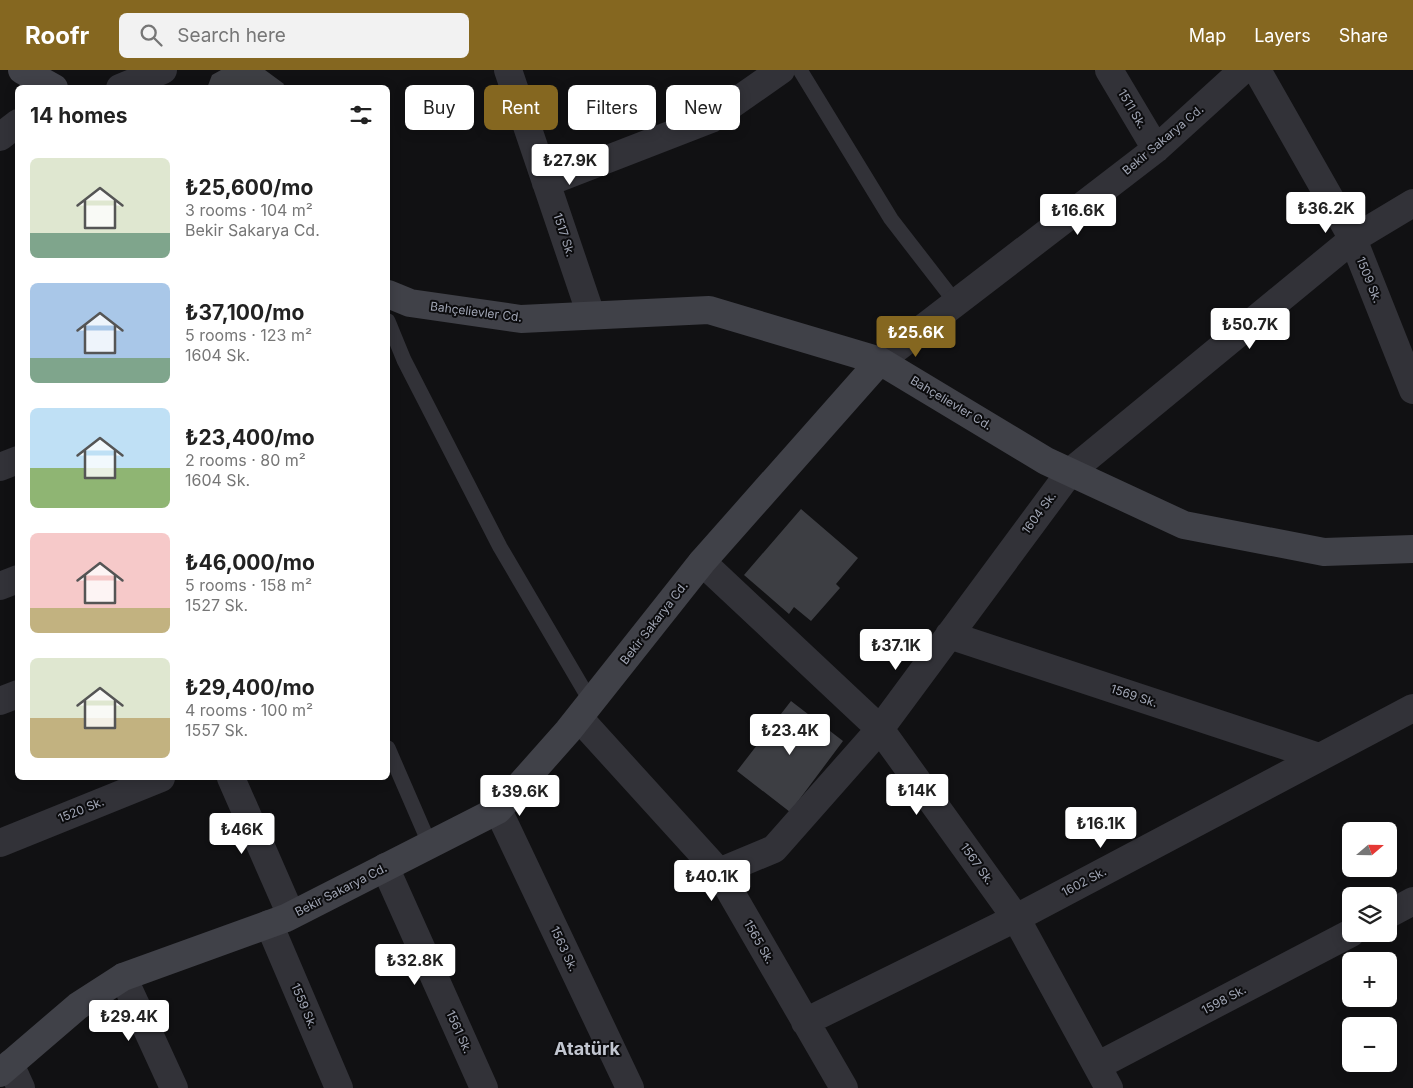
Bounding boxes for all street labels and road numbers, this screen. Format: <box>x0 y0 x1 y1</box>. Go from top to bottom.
street label: 1511 Sk. <box>1115 86 1150 131</box>
street label: Bekir Sakarya Cd. <box>1119 101 1206 178</box>
street label: 1517 Sk. <box>550 211 579 259</box>
street label: 1509 Sk. <box>1353 255 1385 305</box>
street label: Bahçelievler Cd. <box>429 298 523 325</box>
street label: Bahçelievler Cd. <box>908 372 995 433</box>
street label: 1604 Sk. <box>1018 489 1059 537</box>
street label: Bekir Sakarya Cd. <box>617 578 691 667</box>
street label: 1569 Sk. <box>1109 681 1159 710</box>
street label: 1520 Sk. <box>56 794 106 826</box>
street label: 1567 Sk. <box>957 840 997 887</box>
street label: Bekir Sakarya Cd. <box>292 860 389 919</box>
street label: 1602 Sk. <box>1059 864 1109 900</box>
street label: 1565 Sk. <box>741 917 778 966</box>
street label: 1563 Sk. <box>547 924 581 974</box>
street label: 1559 Sk. <box>288 981 321 1031</box>
street label: 1598 Sk. <box>1199 982 1249 1017</box>
street label: 1561 Sk. <box>443 1008 476 1056</box>

